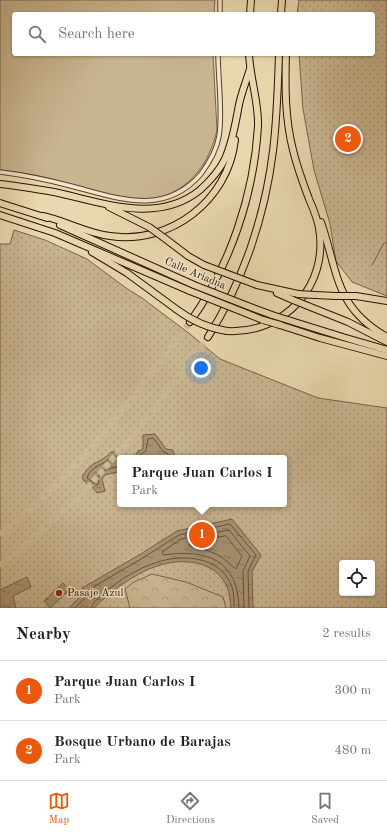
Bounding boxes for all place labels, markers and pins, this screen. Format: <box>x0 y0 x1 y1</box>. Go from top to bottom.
pin: 2 <box>335 124 361 154</box>
pin: 1 <box>189 520 215 550</box>
marker: Pasaje Azul <box>54 588 64 598</box>
place label: Pasaje Azul <box>67 588 123 599</box>

